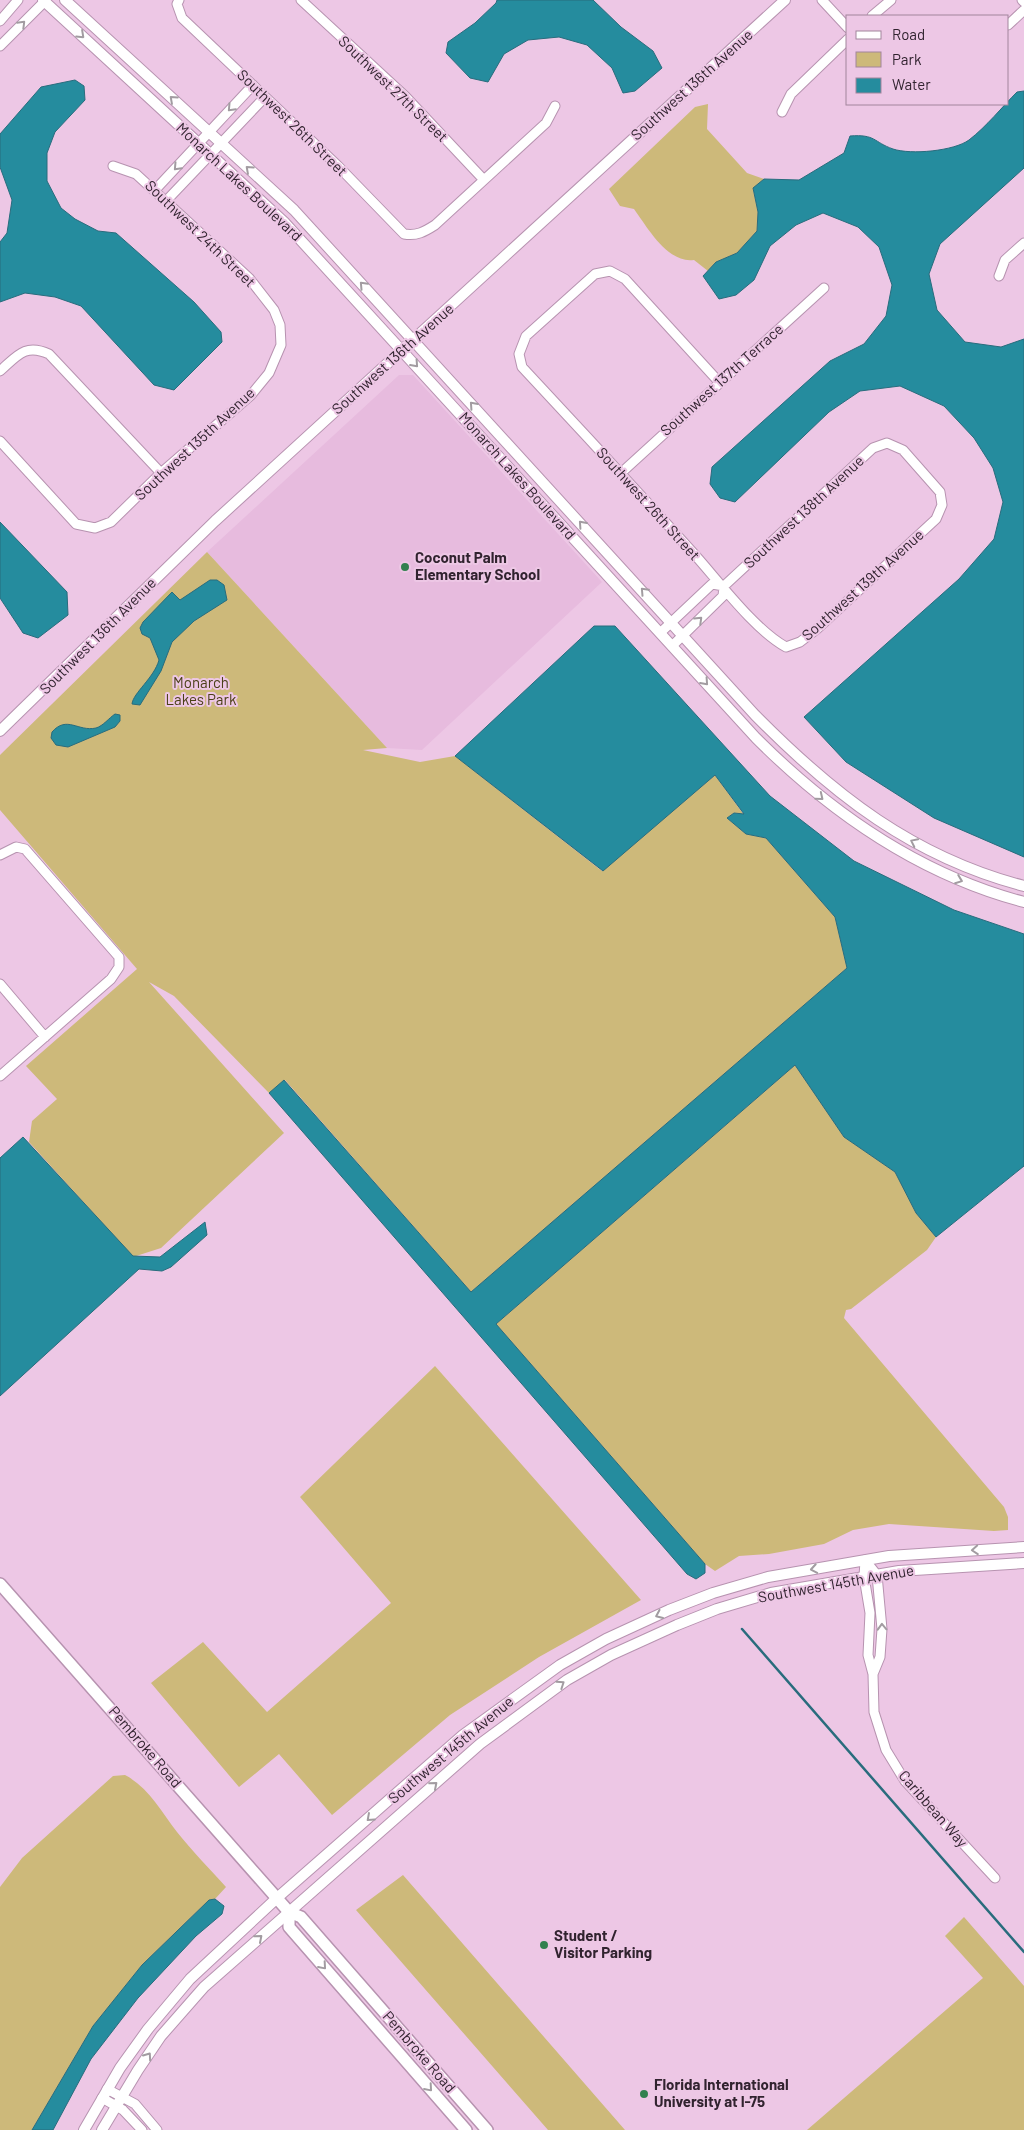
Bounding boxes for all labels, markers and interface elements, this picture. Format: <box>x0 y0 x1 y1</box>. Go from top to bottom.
legend <box>846 15 1009 105</box>
one-way arrow <box>17 21 26 30</box>
street label: Southwest 136th Avenue <box>627 25 756 144</box>
text: Road <box>892 25 925 43</box>
one-way arrow <box>75 29 84 38</box>
street label: Southwest 27th Street <box>335 31 452 145</box>
text: Park <box>892 50 922 68</box>
street label: Southwest 26th Street <box>234 65 351 179</box>
text: Water <box>892 75 931 93</box>
one-way arrow <box>170 96 179 105</box>
one-way arrow <box>228 103 237 112</box>
street label: Monarch Lakes Boulevard <box>173 118 306 244</box>
one-way arrow <box>174 161 183 170</box>
one-way arrow <box>246 166 255 175</box>
street label: Southwest 24th Street <box>142 176 260 291</box>
one-way arrow <box>360 281 369 290</box>
street label: Southwest 136th Avenue <box>328 299 457 418</box>
street label: Southwest 137th Terrace <box>656 319 786 439</box>
one-way arrow <box>409 359 418 368</box>
street label: Southwest 135th Avenue <box>131 383 258 504</box>
one-way arrow <box>470 401 479 410</box>
street label: Monarch Lakes Boulevard <box>456 408 580 543</box>
street label: Southwest 26th Street <box>593 443 704 564</box>
street label: Southwest 138th Avenue <box>740 451 867 572</box>
one-way arrow <box>579 521 588 530</box>
street label: Southwest 139th Avenue <box>798 525 927 644</box>
place label: Coconut Palm Elementary School <box>415 548 540 583</box>
marker: Coconut Palm Elementary School <box>399 561 411 573</box>
street label: Southwest 136th Avenue <box>35 573 159 697</box>
one-way arrow <box>641 588 650 597</box>
one-way arrow <box>694 617 703 626</box>
park label: Monarch Lakes Park <box>166 673 237 708</box>
one-way arrow <box>699 676 708 685</box>
one-way arrow <box>814 791 823 799</box>
one-way arrow <box>910 838 919 848</box>
one-way arrow <box>954 874 963 885</box>
one-way arrow <box>971 1545 979 1556</box>
street label: Southwest 145th Avenue <box>757 1560 915 1606</box>
one-way arrow <box>810 1563 819 1573</box>
one-way arrow <box>655 1608 664 1619</box>
one-way arrow <box>876 1623 887 1631</box>
one-way arrow <box>555 1681 565 1690</box>
street label: Southwest 145th Avenue <box>384 1692 517 1807</box>
street label: Pembroke Road <box>105 1702 186 1791</box>
street label: Caribbean Way <box>896 1766 972 1850</box>
one-way arrow <box>428 1781 437 1790</box>
one-way arrow <box>367 1812 376 1821</box>
place label: Student / Visitor Parking <box>554 1926 652 1961</box>
one-way arrow <box>254 1935 263 1944</box>
marker: Student / Visitor Parking <box>538 1939 550 1951</box>
one-way arrow <box>317 1960 326 1969</box>
street label: Pembroke Road <box>379 2007 460 2096</box>
one-way arrow <box>142 2052 151 2062</box>
place label: Florida International University at I-75 <box>654 2075 789 2110</box>
one-way arrow <box>424 2083 433 2092</box>
marker: Florida International University at I-75 <box>638 2088 650 2100</box>

